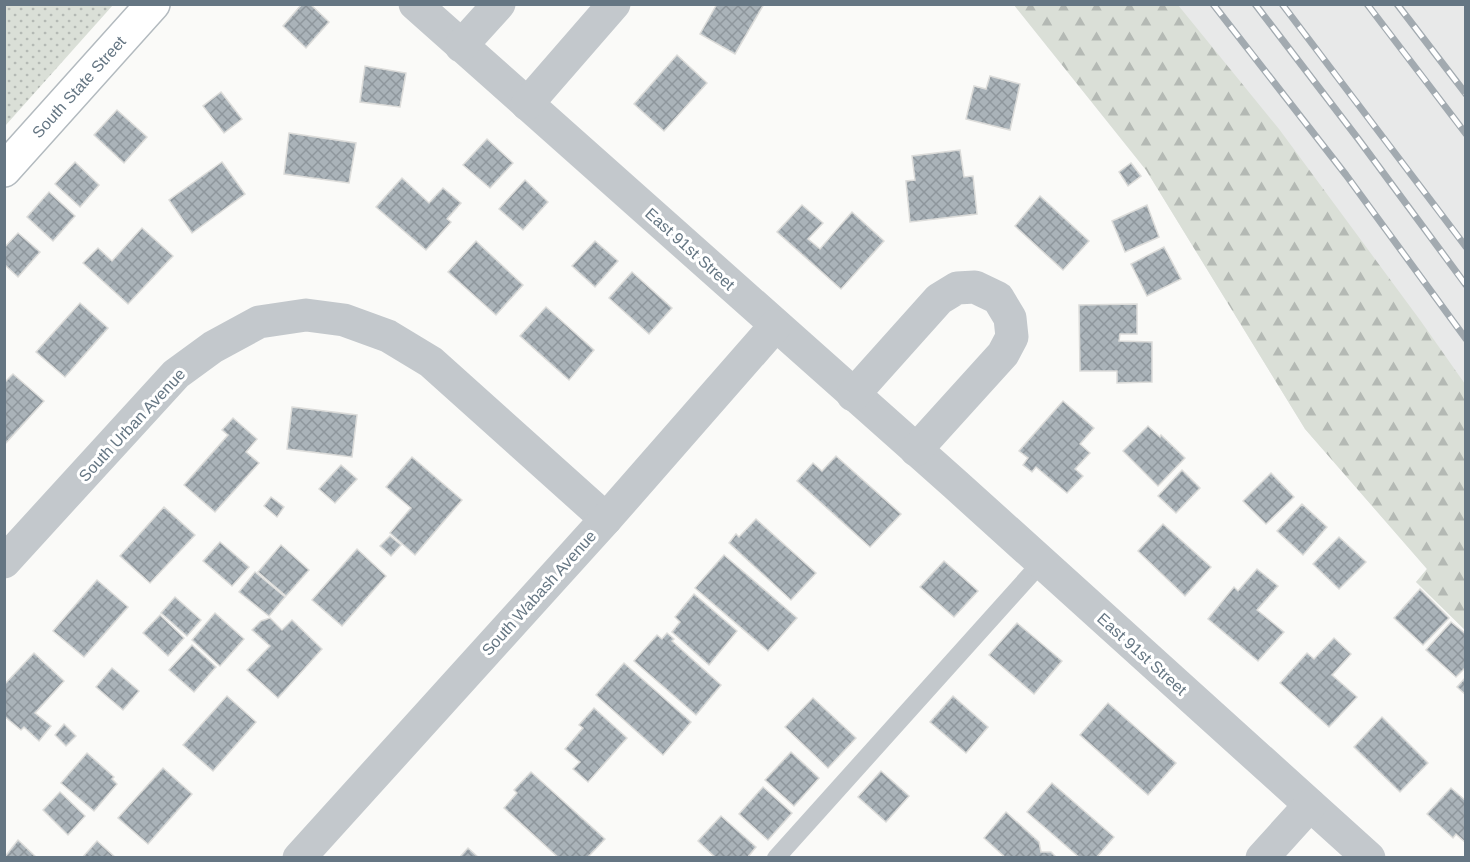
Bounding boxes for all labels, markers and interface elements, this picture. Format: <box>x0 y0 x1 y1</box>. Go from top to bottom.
street label: South State Street <box>29 32 129 141</box>
street label: East 91st Street <box>642 205 738 294</box>
street label: South Urban Avenue <box>76 365 189 485</box>
street label: South Wabash Avenue <box>479 527 600 659</box>
street label: East 91st Street <box>1094 610 1190 699</box>

